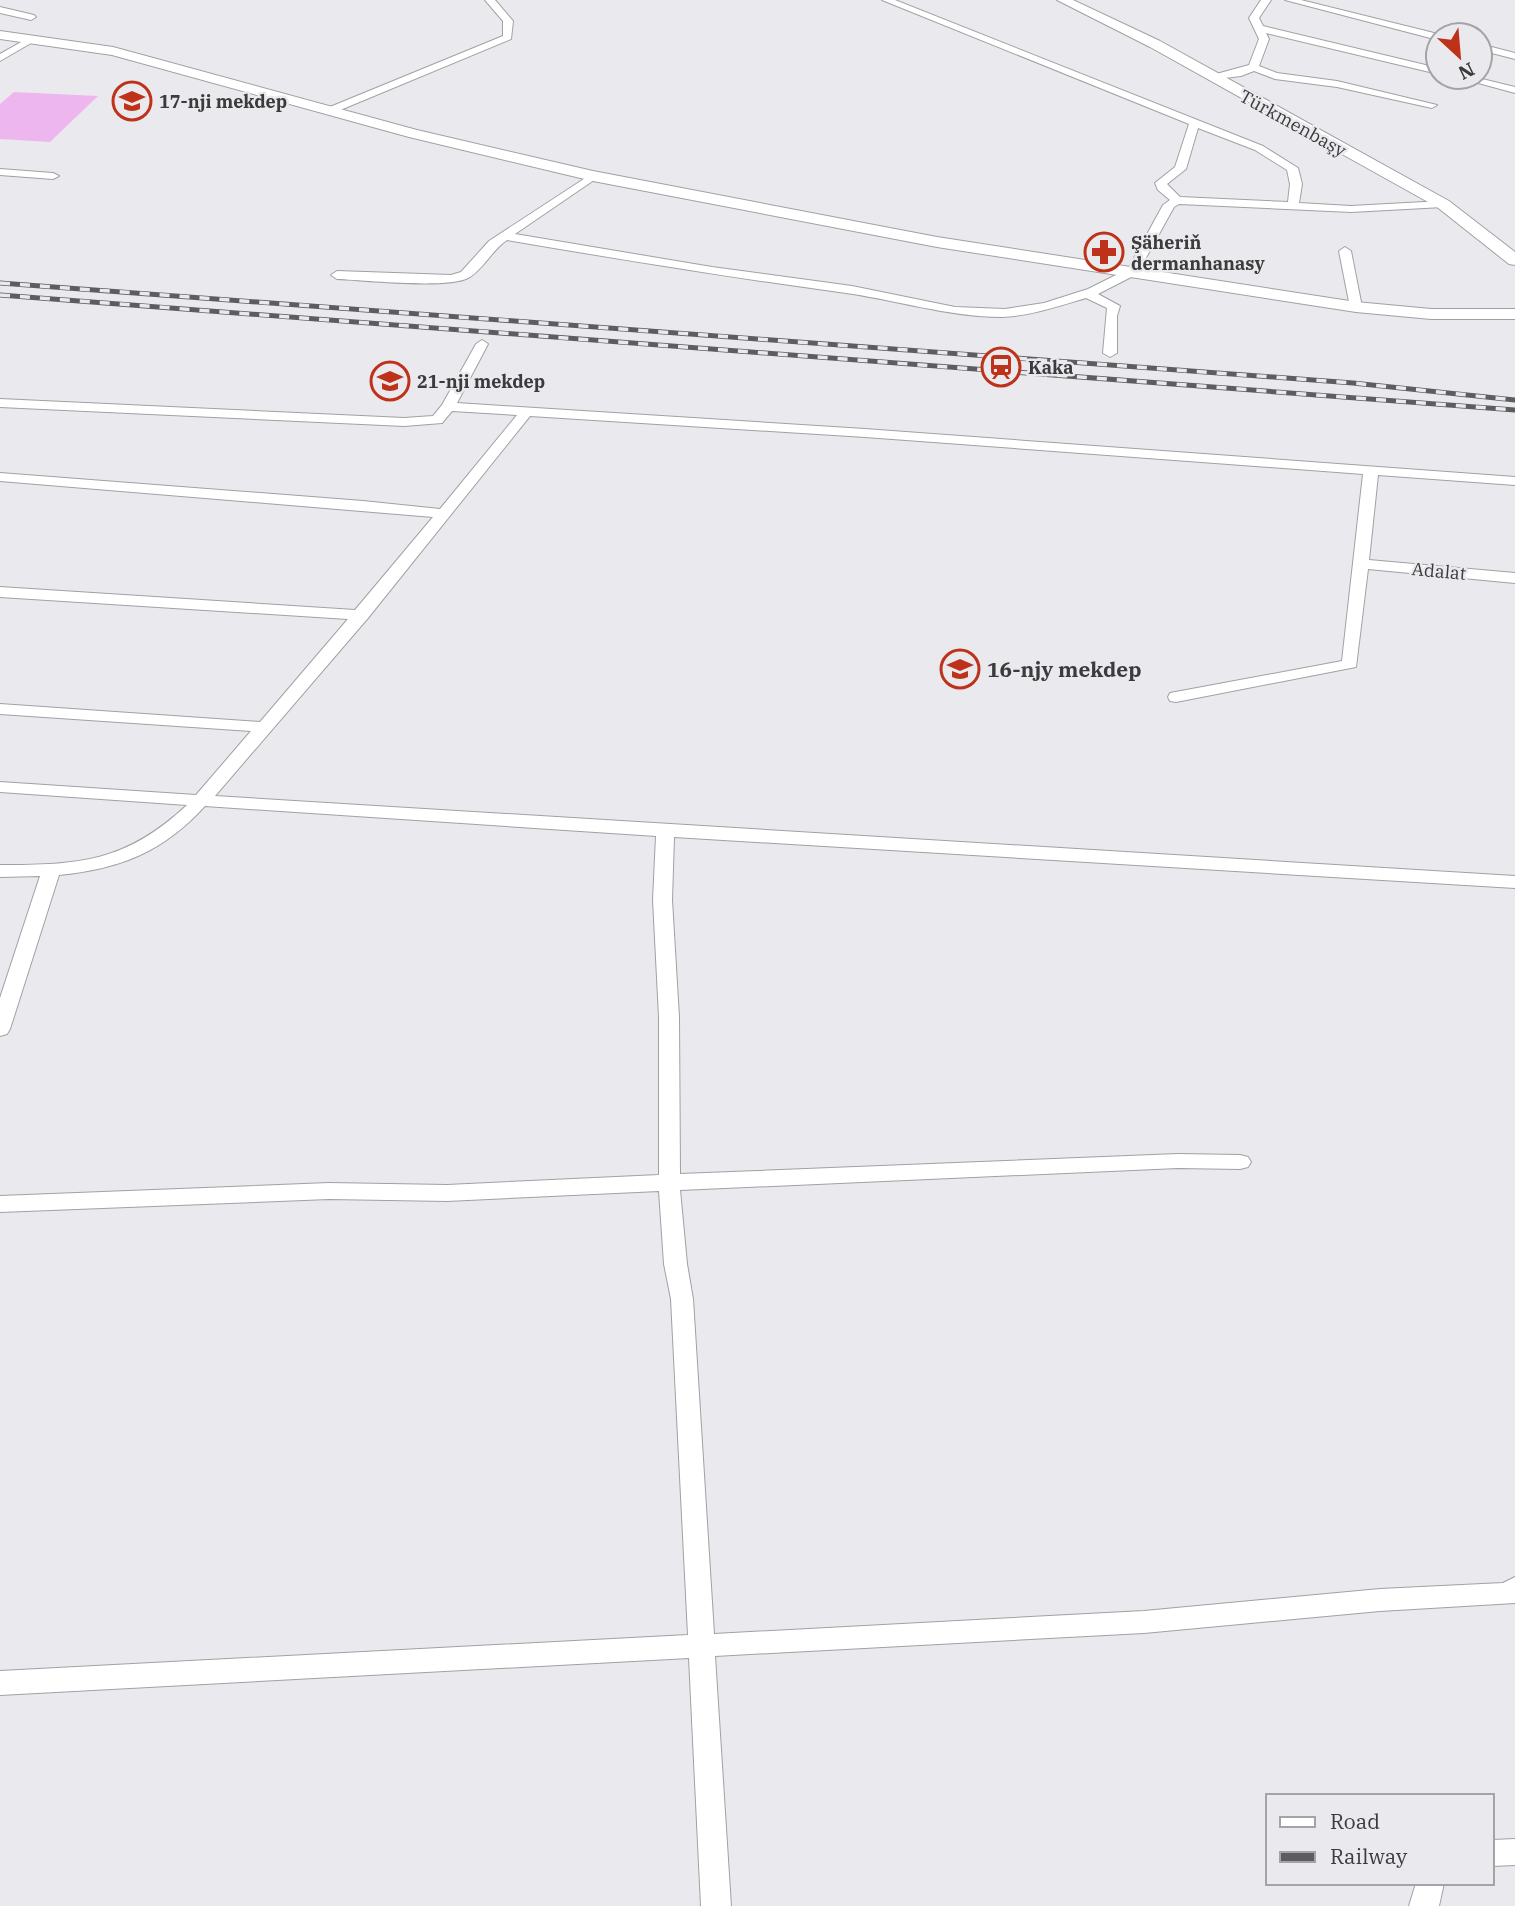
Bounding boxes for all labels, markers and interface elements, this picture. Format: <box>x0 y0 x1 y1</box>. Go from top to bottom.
north arrow <box>1424 21 1494 91</box>
text: N <box>1454 57 1478 85</box>
school or university icon: 17-nji mekdep <box>111 80 153 122</box>
street label: Türkmenbaşy <box>1236 84 1351 162</box>
place label: 17-nji mekdep <box>159 90 287 113</box>
pharmacy icon: Şäheriň dermanhanasy <box>1083 231 1125 273</box>
place label: Şäheriň dermanhanasy <box>1131 231 1265 275</box>
station icon: Kaka <box>980 346 1022 388</box>
place label: Kaka <box>1028 356 1073 379</box>
school or university icon: 21-nji mekdep <box>369 360 411 402</box>
place label: 21-nji mekdep <box>417 370 545 393</box>
street label: Adalat <box>1411 557 1467 585</box>
school or university icon: 16-njy mekdep <box>939 648 981 690</box>
place label: 16-njy mekdep <box>987 655 1142 683</box>
legend <box>1266 1794 1494 1885</box>
text: Road <box>1330 1807 1380 1835</box>
text: Railway <box>1330 1842 1408 1870</box>

